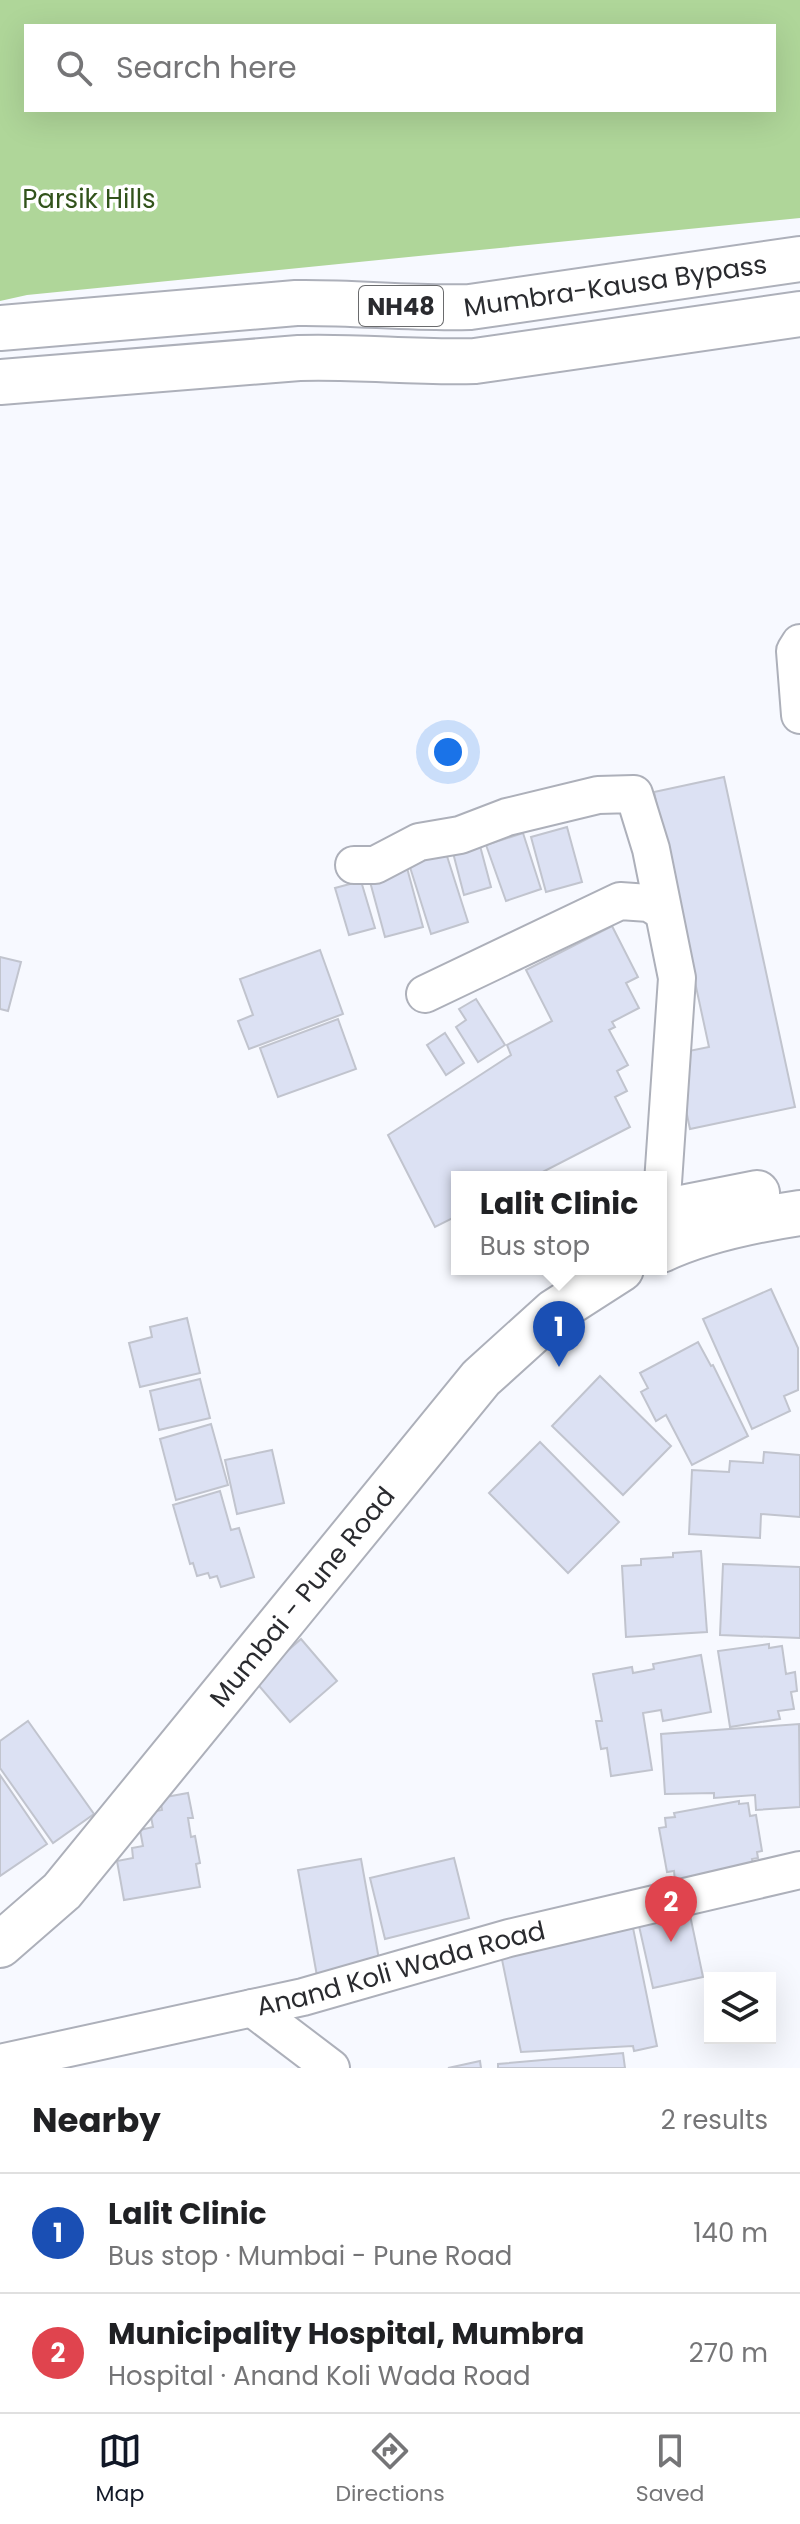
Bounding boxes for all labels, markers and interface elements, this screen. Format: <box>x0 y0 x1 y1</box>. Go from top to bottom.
search box <box>24 24 776 112</box>
icon: search <box>52 46 96 90</box>
text: Search here <box>116 46 297 89</box>
park label: Parsik Hills <box>22 181 156 217</box>
street label: Mumbra-Kausa Bypass <box>461 246 769 326</box>
road number: NH48 <box>359 286 443 326</box>
your location <box>428 732 468 772</box>
popup <box>451 1171 667 1275</box>
text: Lalit Clinic <box>480 1182 638 1225</box>
text: Bus stop <box>480 1228 590 1264</box>
pin: 1 <box>533 1301 585 1367</box>
street label: Mumbai - Pune Road <box>201 1479 403 1715</box>
pin: 2 <box>645 1876 697 1942</box>
street label: Anand Koli Wada Road <box>253 1912 549 2025</box>
map controls <box>704 1972 776 2044</box>
button: layers <box>704 1972 776 2044</box>
text: Nearby <box>32 2096 161 2144</box>
text: 2 results <box>661 2102 768 2138</box>
text: Lalit Clinic <box>108 2192 267 2235</box>
text: 1 <box>53 2215 63 2251</box>
text: 140 m <box>693 2215 768 2251</box>
text: Bus stop · Mumbai - Pune Road <box>108 2238 512 2274</box>
text: Municipality Hospital, Mumbra <box>108 2312 584 2355</box>
text: 2 <box>51 2335 65 2371</box>
text: 270 m <box>689 2335 768 2371</box>
text: Hospital · Anand Koli Wada Road <box>108 2358 531 2394</box>
tab: Map <box>96 2429 144 2510</box>
tab: Directions <box>335 2429 445 2510</box>
tab: Saved <box>636 2429 704 2510</box>

